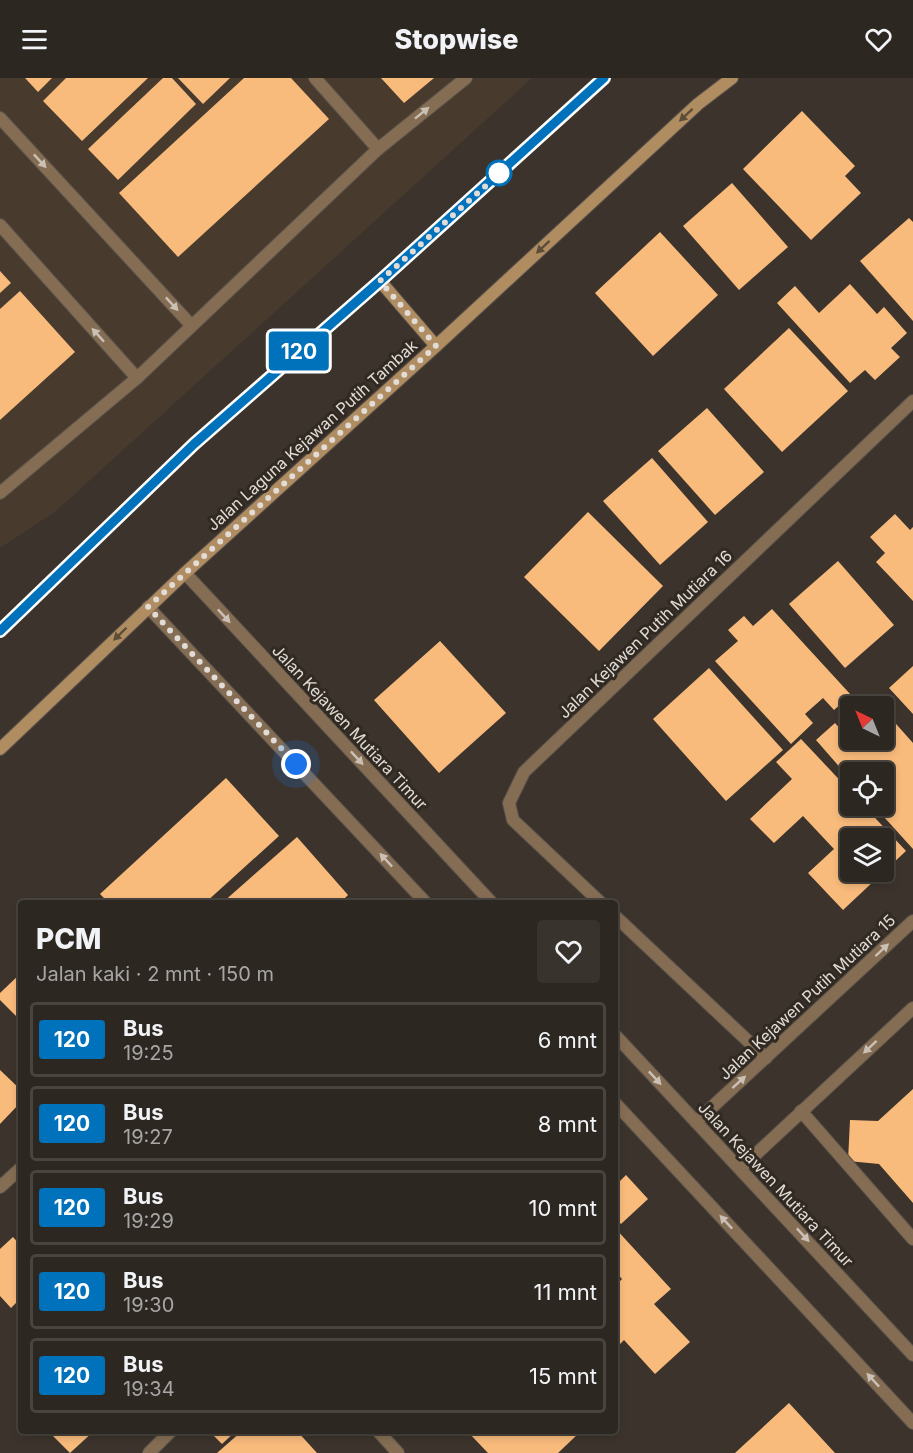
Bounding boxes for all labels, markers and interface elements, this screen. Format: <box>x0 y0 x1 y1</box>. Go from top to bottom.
icon: menu <box>18 23 51 56</box>
text: Stopwise <box>394 23 519 56</box>
icon: heart <box>862 23 895 56</box>
one-way arrow <box>414 107 430 120</box>
one-way arrow <box>679 108 694 122</box>
one-way arrow <box>33 153 47 168</box>
unlabelled marker <box>486 160 512 186</box>
one-way arrow <box>536 240 551 253</box>
one-way arrow <box>165 296 178 311</box>
one-way arrow <box>92 328 105 343</box>
line badge: 120 <box>264 332 334 370</box>
street label: Jalan Laguna Kejawan Putih Tambak <box>203 335 421 535</box>
text: 120 <box>281 339 317 364</box>
street label: Jalan Kejawen Putih Mutiara 16 <box>554 546 736 722</box>
one-way arrow <box>217 608 231 622</box>
one-way arrow <box>113 627 128 641</box>
street label: Jalan Kejawen Mutiara Timur <box>268 640 432 814</box>
north arrow <box>840 696 894 750</box>
map controls <box>840 696 894 882</box>
your location <box>281 749 311 779</box>
one-way arrow <box>350 751 364 765</box>
button: locate <box>840 762 894 816</box>
button: layers <box>840 828 894 882</box>
one-way arrow <box>380 854 394 868</box>
street label: Jalan Kejawen Putih Mutiara 15 <box>715 910 899 1084</box>
button: heart <box>537 920 600 983</box>
text: PCM <box>36 922 102 956</box>
one-way arrow <box>874 944 889 957</box>
text: Jalan kaki · 2 mnt · 150 m <box>36 962 274 986</box>
text: Bus <box>123 1015 164 1041</box>
text: 120 <box>54 1027 90 1052</box>
text: 6 mnt <box>538 1027 597 1053</box>
one-way arrow <box>863 1040 878 1053</box>
text: 19:25 <box>123 1041 174 1065</box>
one-way arrow <box>648 1070 662 1085</box>
one-way arrow <box>732 1076 746 1090</box>
street label: Jalan Kejawen Mutiara Timur <box>694 1097 858 1271</box>
text: Bus <box>123 1099 164 1125</box>
text: 120 <box>54 1111 90 1136</box>
text: 8 mnt <box>538 1111 597 1137</box>
text: 19:27 <box>123 1125 173 1149</box>
text: Bus <box>123 1183 164 1209</box>
text: 120 <box>54 1195 90 1220</box>
text: 10 mnt <box>529 1195 597 1221</box>
text: 19:29 <box>123 1209 174 1233</box>
one-way arrow <box>719 1214 733 1229</box>
one-way arrow <box>796 1228 810 1243</box>
text: Bus <box>123 1267 164 1293</box>
text: 120 <box>54 1279 90 1304</box>
text: 11 mnt <box>533 1279 597 1305</box>
text: 19:30 <box>123 1293 174 1317</box>
text: Bus <box>123 1351 164 1377</box>
text: 120 <box>54 1363 90 1388</box>
text: 15 mnt <box>529 1363 597 1389</box>
one-way arrow <box>867 1373 881 1387</box>
text: 19:34 <box>123 1377 175 1401</box>

